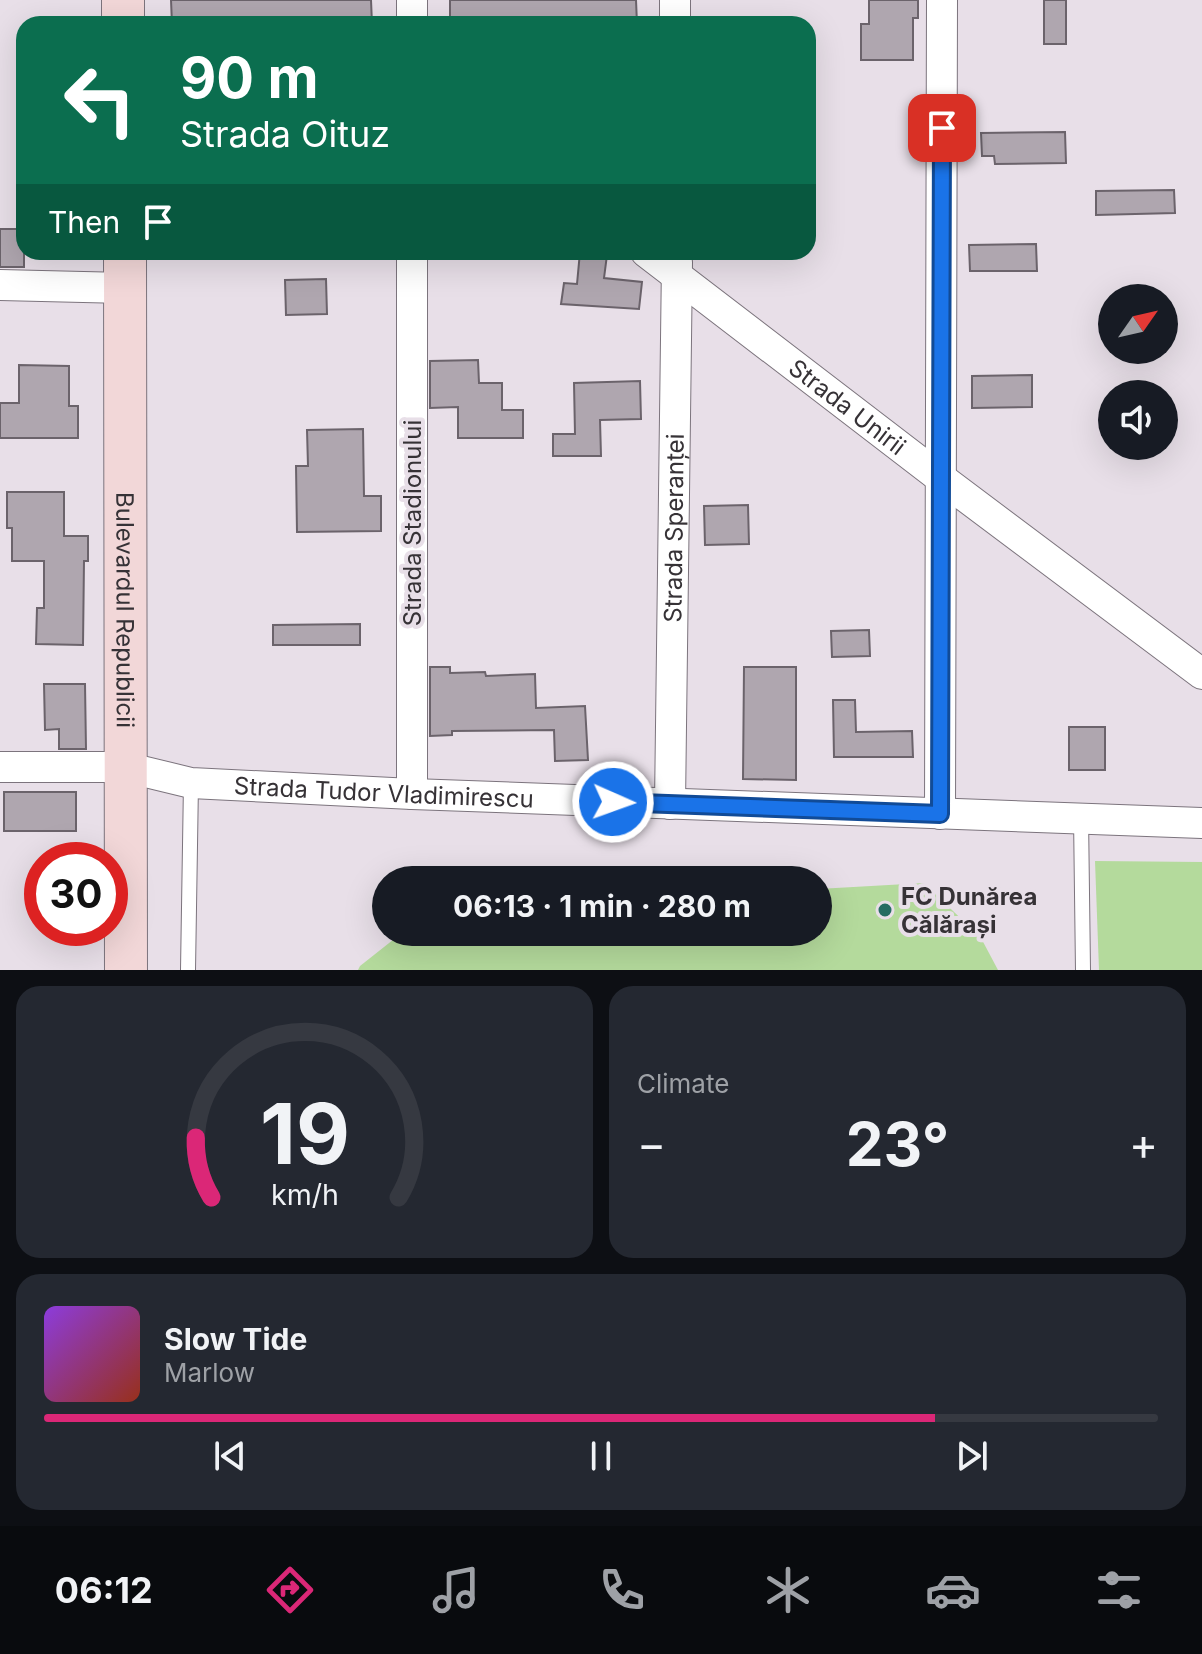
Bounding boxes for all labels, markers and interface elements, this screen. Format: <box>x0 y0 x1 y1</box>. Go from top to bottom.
text: 90 m <box>180 44 319 112</box>
icon: left <box>48 48 152 152</box>
pin <box>908 94 976 162</box>
icon: arrive <box>920 106 964 150</box>
text: Strada Oituz <box>180 112 390 156</box>
icon: arrive <box>136 200 180 244</box>
text: Then <box>48 204 120 240</box>
north arrow <box>1098 284 1178 364</box>
map controls <box>1098 284 1178 460</box>
street label: Strada Unirii <box>783 353 912 461</box>
button: sound <box>1098 380 1178 460</box>
street label: Strada Stadionului <box>398 420 427 626</box>
street label: Strada Speranței <box>658 433 689 623</box>
street label: Bulevardul Republicii <box>111 492 140 728</box>
position arrow <box>571 760 655 844</box>
street label: Strada Tudor Vladimirescu <box>233 771 534 813</box>
speed limit sign: 30 <box>24 842 128 946</box>
place label: FC Dunărea Călărași <box>901 882 1037 939</box>
text: 06:13 · 1 min · 280 m <box>453 888 751 924</box>
marker: FC Dunărea Călărași <box>876 901 894 919</box>
text: Climate <box>637 1068 729 1099</box>
text: 19 <box>260 1083 349 1184</box>
text: 23° <box>846 1108 949 1180</box>
text: − <box>637 1117 666 1171</box>
text: + <box>1129 1117 1158 1171</box>
text: km/h <box>271 1177 338 1212</box>
text: Slow Tide <box>164 1321 307 1357</box>
text: Marlow <box>164 1357 255 1388</box>
icon: previous <box>208 1434 252 1478</box>
icon: pause <box>579 1434 623 1478</box>
icon: next <box>950 1434 994 1478</box>
icon: directions <box>262 1562 318 1618</box>
icon: music <box>428 1562 484 1618</box>
icon: phone <box>594 1562 650 1618</box>
icon: climate <box>760 1562 816 1618</box>
icon: car <box>925 1562 981 1618</box>
icon: filters <box>1091 1562 1147 1618</box>
text: 06:12 <box>55 1568 153 1612</box>

